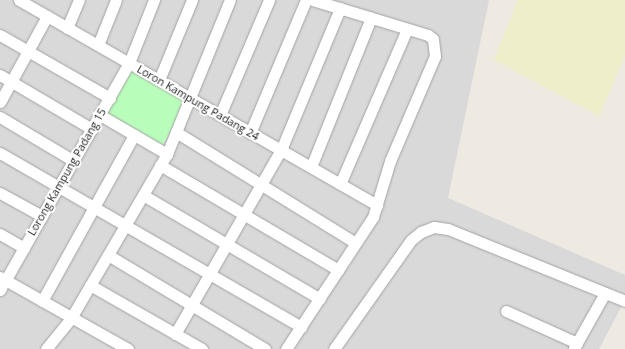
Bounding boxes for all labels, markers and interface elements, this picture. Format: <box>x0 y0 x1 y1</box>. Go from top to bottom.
street label: Loron Kampung Padang 24 <box>135 63 261 143</box>
street label: Lorong Kampung Padang 15 <box>25 106 109 238</box>

